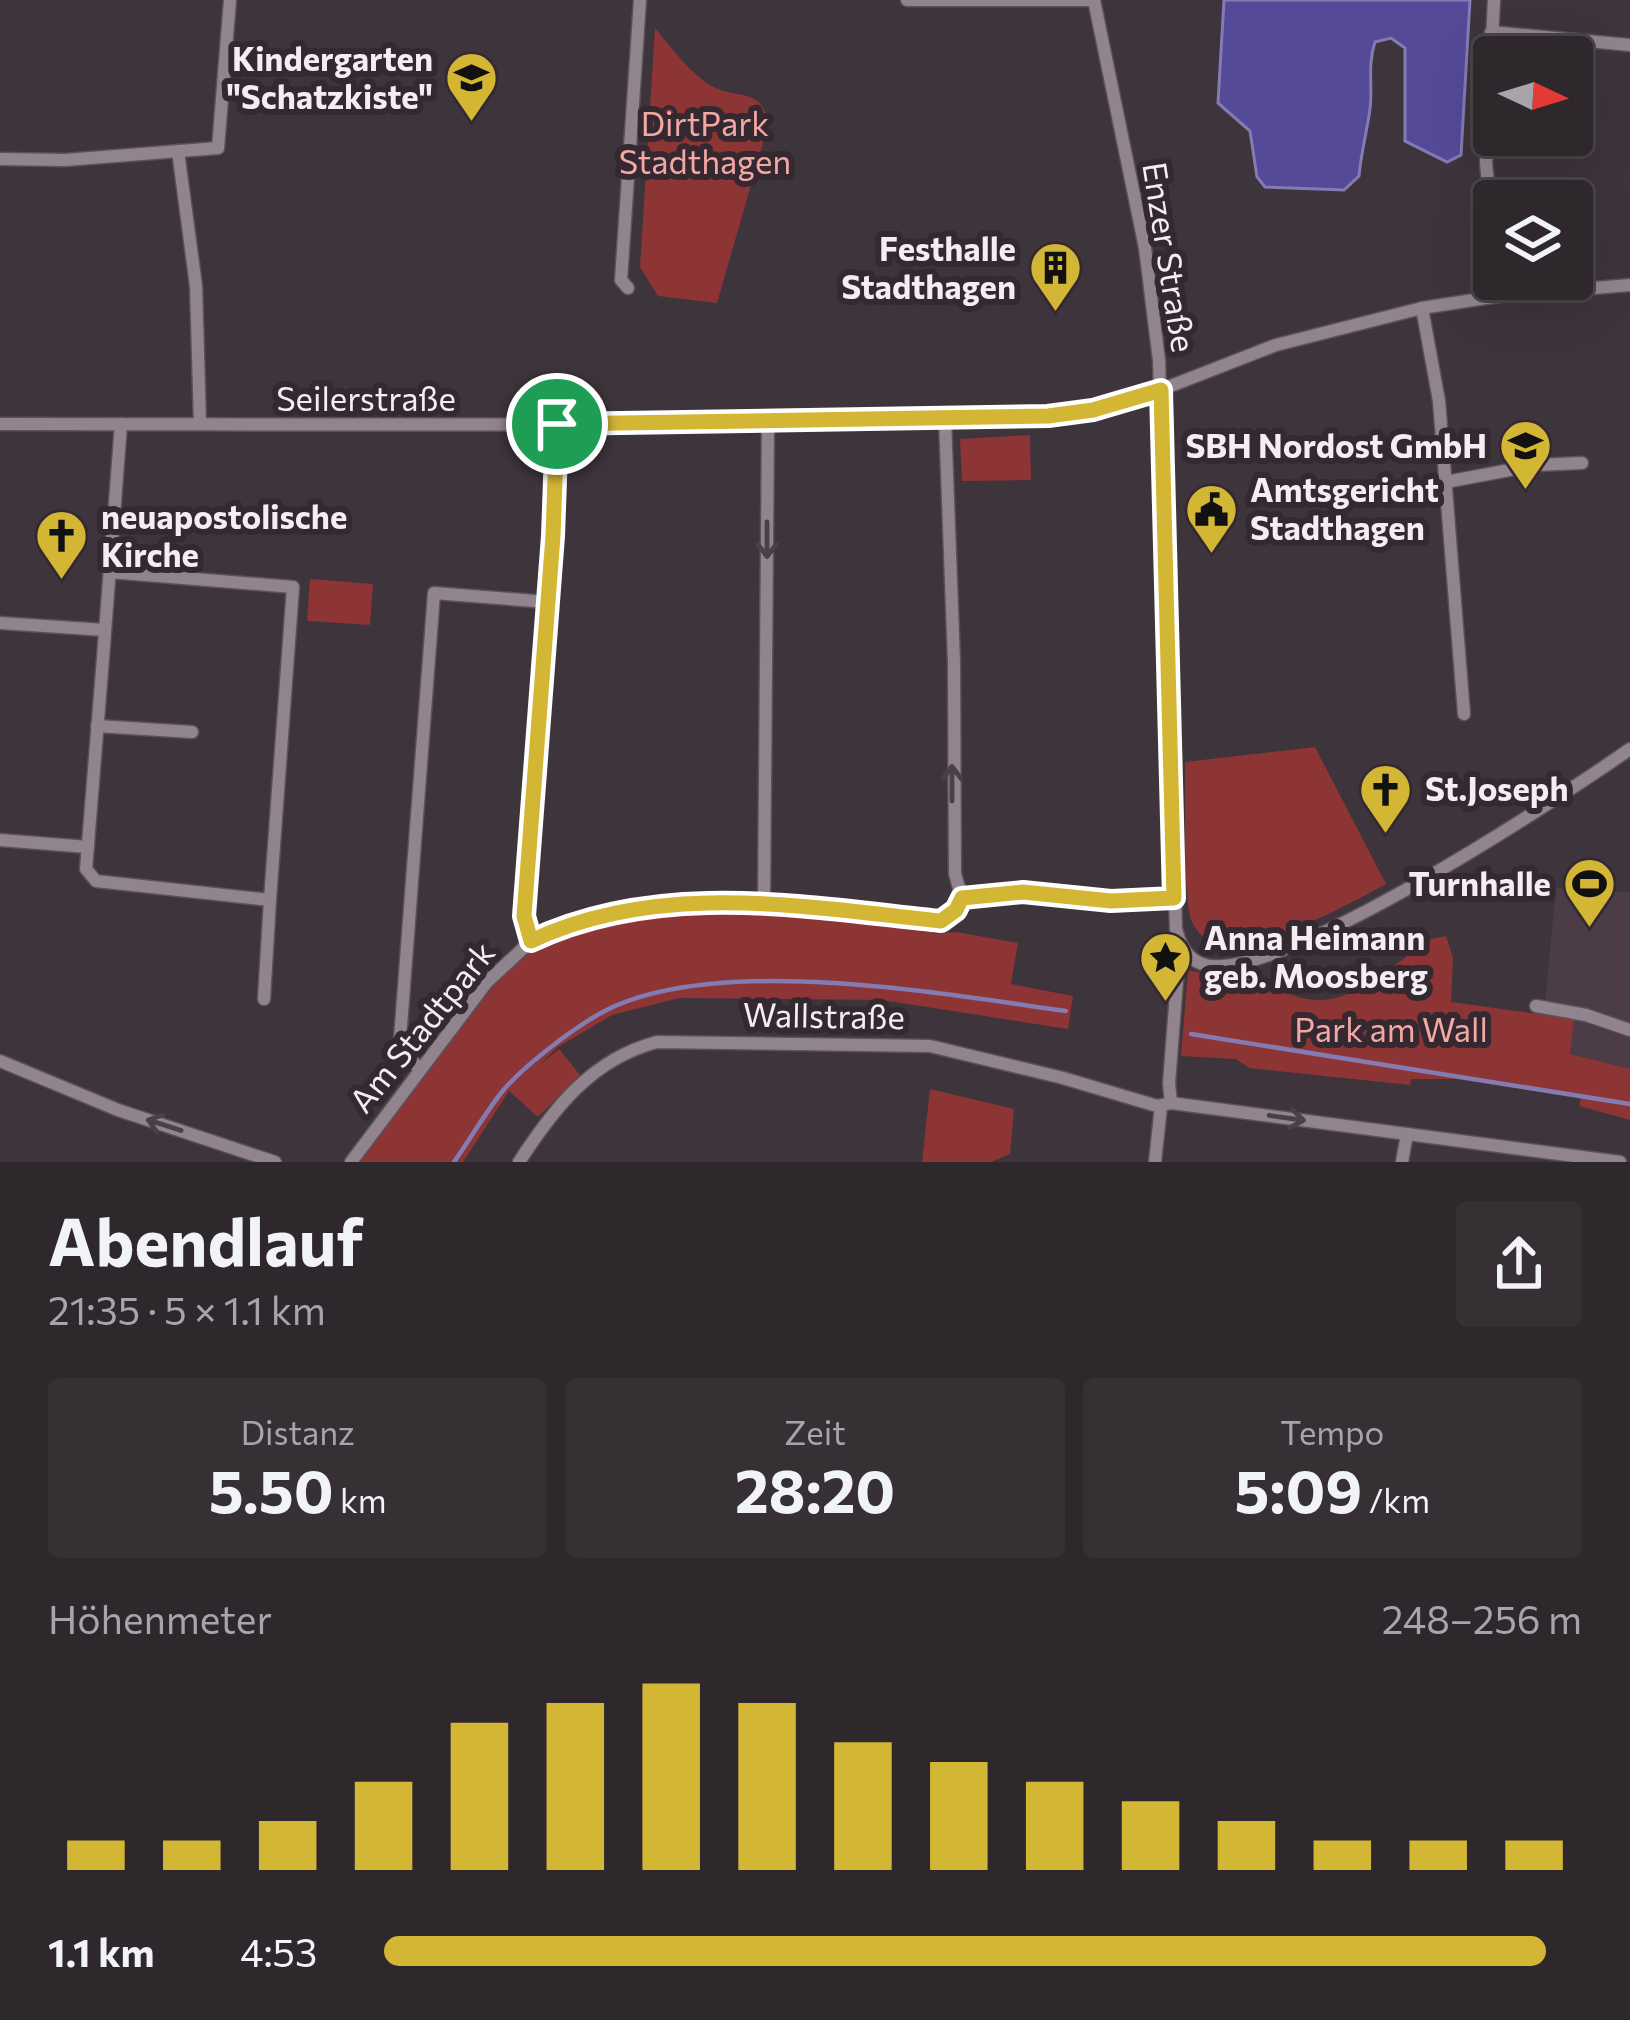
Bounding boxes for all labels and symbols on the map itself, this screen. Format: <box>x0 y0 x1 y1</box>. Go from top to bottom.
north arrow <box>1473 36 1593 156</box>
place label: Kindergarten "Schatzkiste" <box>226 37 433 116</box>
school or university icon: Kindergarten "Schatzkiste" <box>444 50 500 124</box>
park label: DirtPark Stadthagen <box>619 102 791 181</box>
street label: Enzer Straße <box>1135 159 1206 355</box>
place label: Festhalle Stadthagen <box>841 227 1016 306</box>
building icon: Festhalle Stadthagen <box>1027 240 1083 314</box>
pin <box>506 373 608 475</box>
street label: Seilerstraße <box>276 377 456 418</box>
school or university icon: SBH Nordost GmbH <box>1498 418 1554 492</box>
place label: SBH Nordost GmbH <box>1185 424 1487 465</box>
place label: Amtsgericht Stadthagen <box>1250 468 1439 547</box>
public building icon: Amtsgericht Stadthagen <box>1183 481 1239 555</box>
place label: neuapostolische Kirche <box>101 495 347 574</box>
church icon: neuapostolische Kirche <box>34 508 90 582</box>
one-way arrow <box>756 520 778 559</box>
church icon: St.Joseph <box>1358 761 1414 835</box>
one-way arrow <box>941 764 963 803</box>
place label: St.Joseph <box>1425 767 1568 808</box>
sports icon: Turnhalle <box>1562 856 1618 930</box>
place label: Turnhalle <box>1408 862 1551 903</box>
place label: Anna Heimann geb. Moosberg <box>1204 916 1428 995</box>
place icon: Anna Heimann geb. Moosberg <box>1137 929 1193 1003</box>
street label: Am Stadtpark <box>339 932 502 1120</box>
street label: Wallstraße <box>743 993 905 1036</box>
park label: Park am Wall <box>1294 1008 1488 1049</box>
one-way arrow <box>1267 1107 1306 1130</box>
one-way arrow <box>146 1113 184 1135</box>

